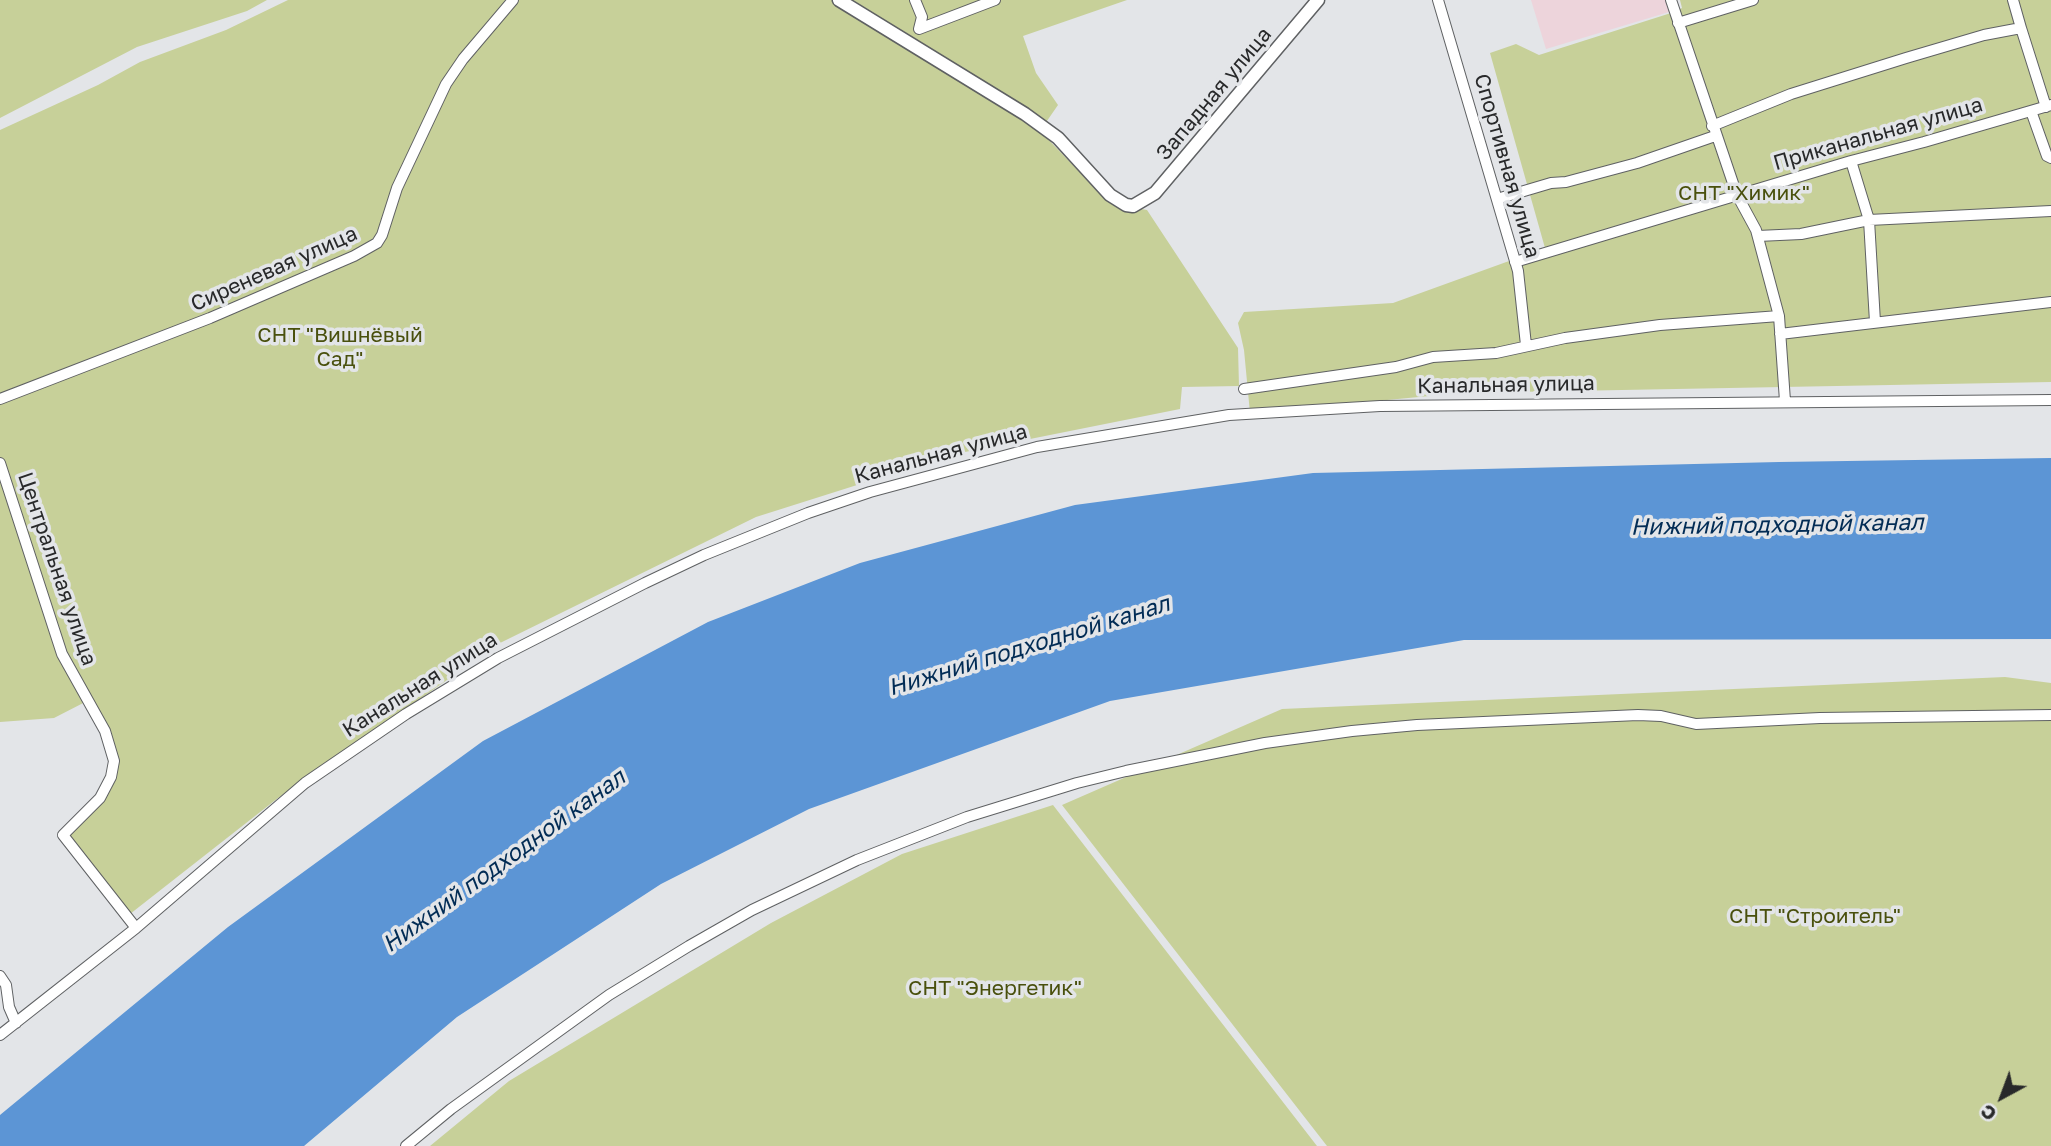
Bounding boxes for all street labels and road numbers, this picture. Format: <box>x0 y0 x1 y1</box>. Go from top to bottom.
street label: Западная улица <box>1151 22 1277 166</box>
street label: Спортивная улица <box>1469 71 1545 261</box>
street label: Приканальная улица <box>1770 92 1986 176</box>
street label: Сиреневая улица <box>187 221 361 317</box>
street label: Канальная улица <box>1417 371 1595 399</box>
street label: Канальная улица <box>852 419 1030 489</box>
street label: Центральная улица <box>12 469 102 669</box>
street label: Канальная улица <box>338 627 502 743</box>

